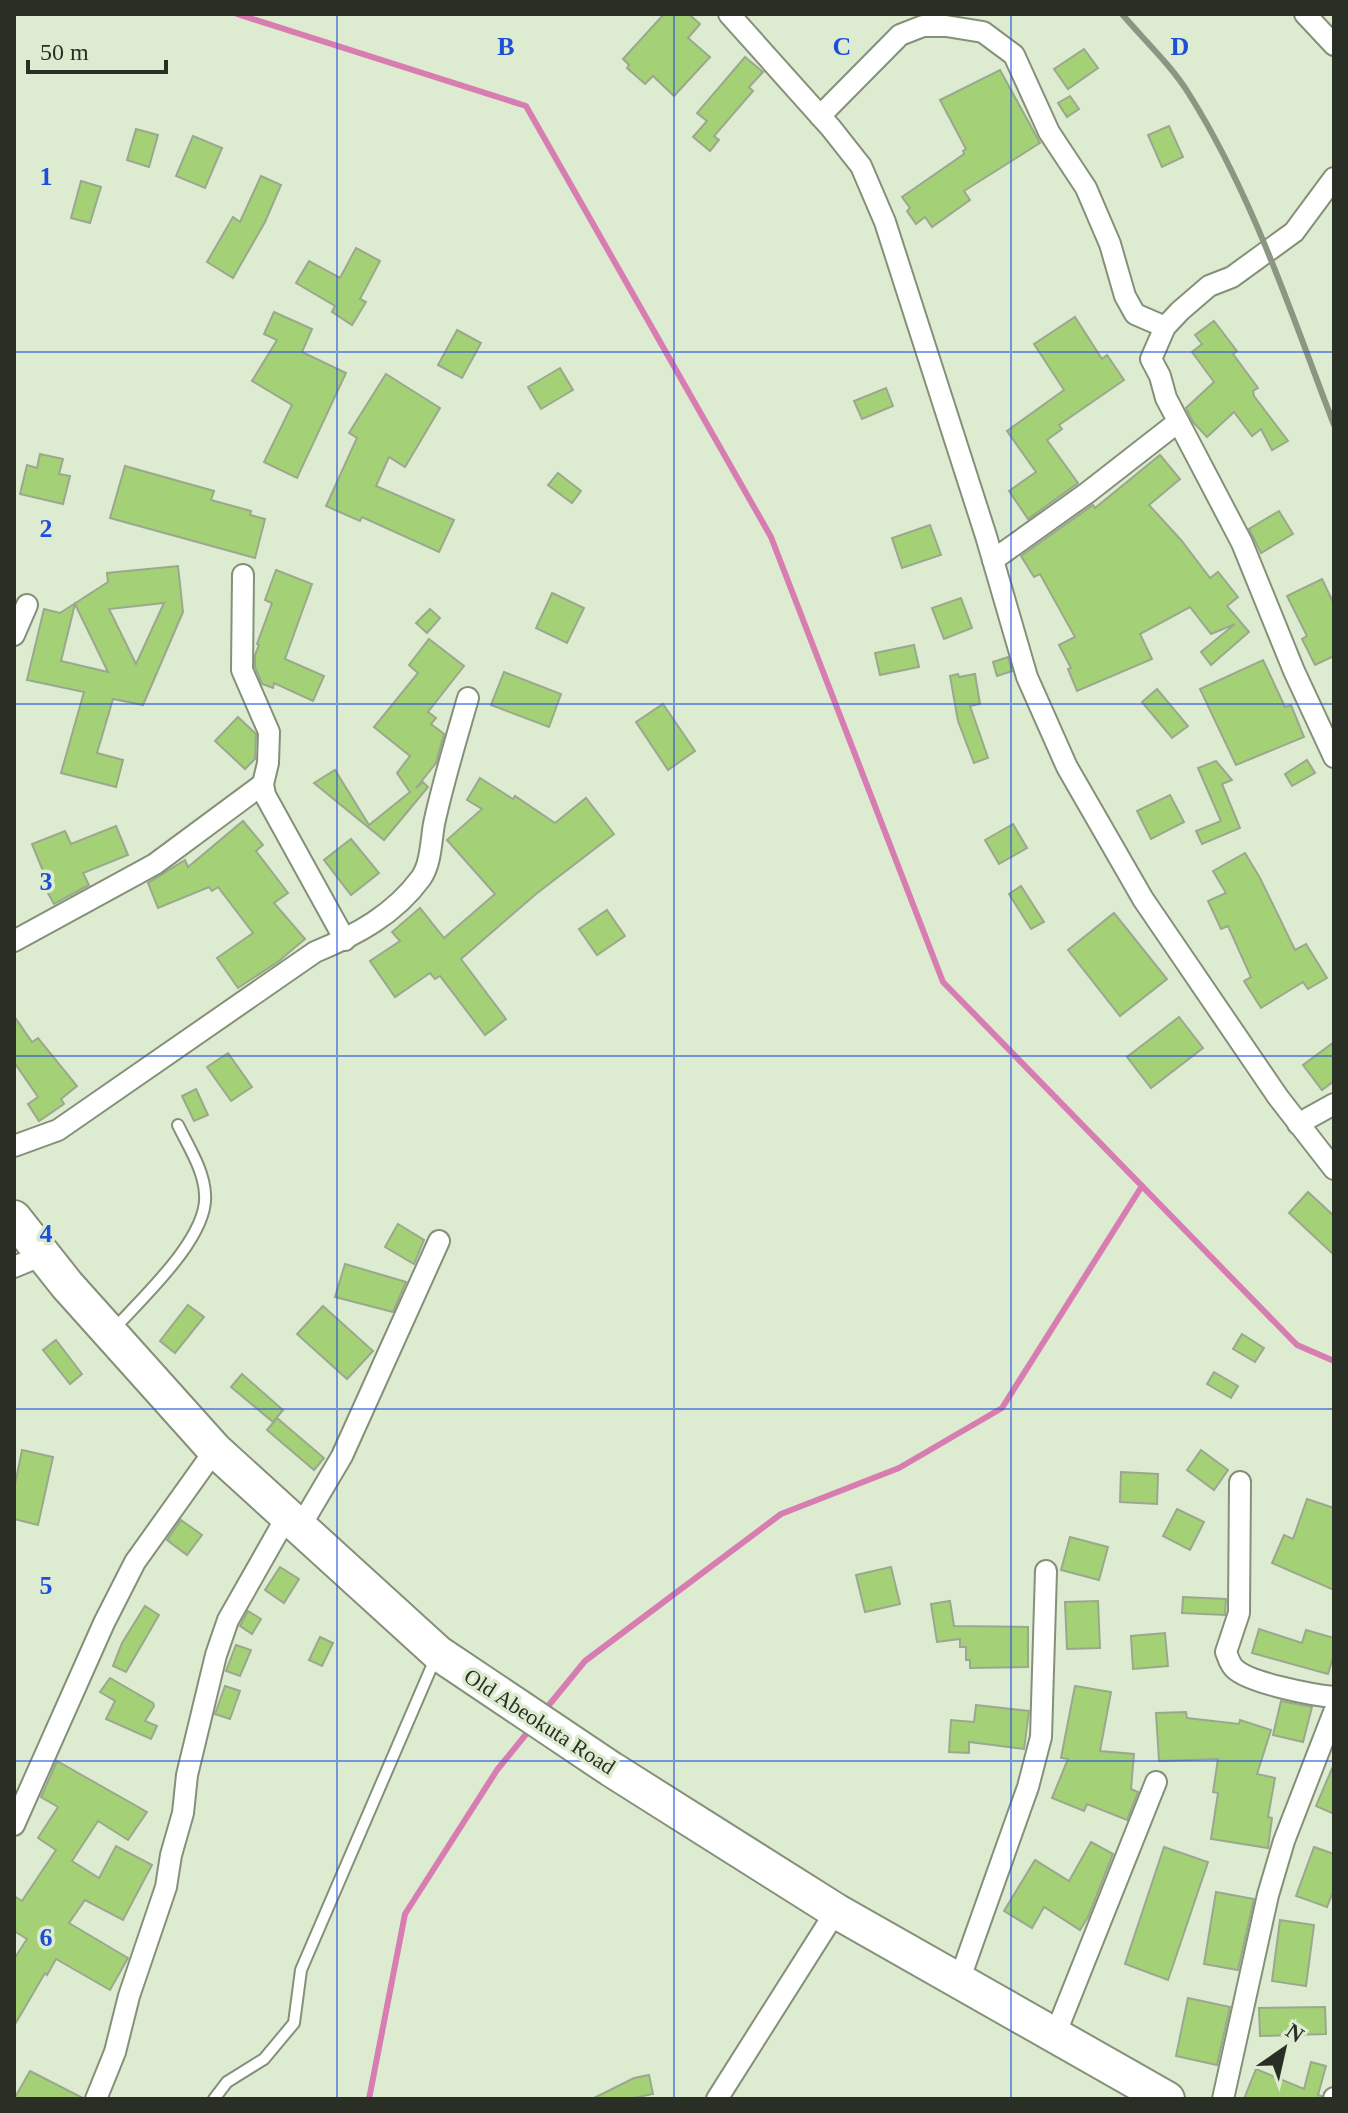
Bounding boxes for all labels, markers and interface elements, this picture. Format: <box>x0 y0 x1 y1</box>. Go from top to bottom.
scale bar <box>28 24 166 74</box>
text: B <box>497 32 515 61</box>
text: C <box>833 32 851 61</box>
text: D <box>1171 32 1189 61</box>
text: 50 m <box>40 39 89 65</box>
text: 1 <box>40 162 53 191</box>
text: 2 <box>40 514 53 543</box>
text: 3 <box>40 867 53 896</box>
text: 4 <box>40 1219 53 1248</box>
text: 5 <box>40 1571 53 1600</box>
street label: Old Abeokuta Road <box>460 1663 620 1779</box>
text: 6 <box>40 1923 53 1952</box>
north arrow <box>1244 2009 1324 2089</box>
text: N <box>1281 2018 1309 2048</box>

